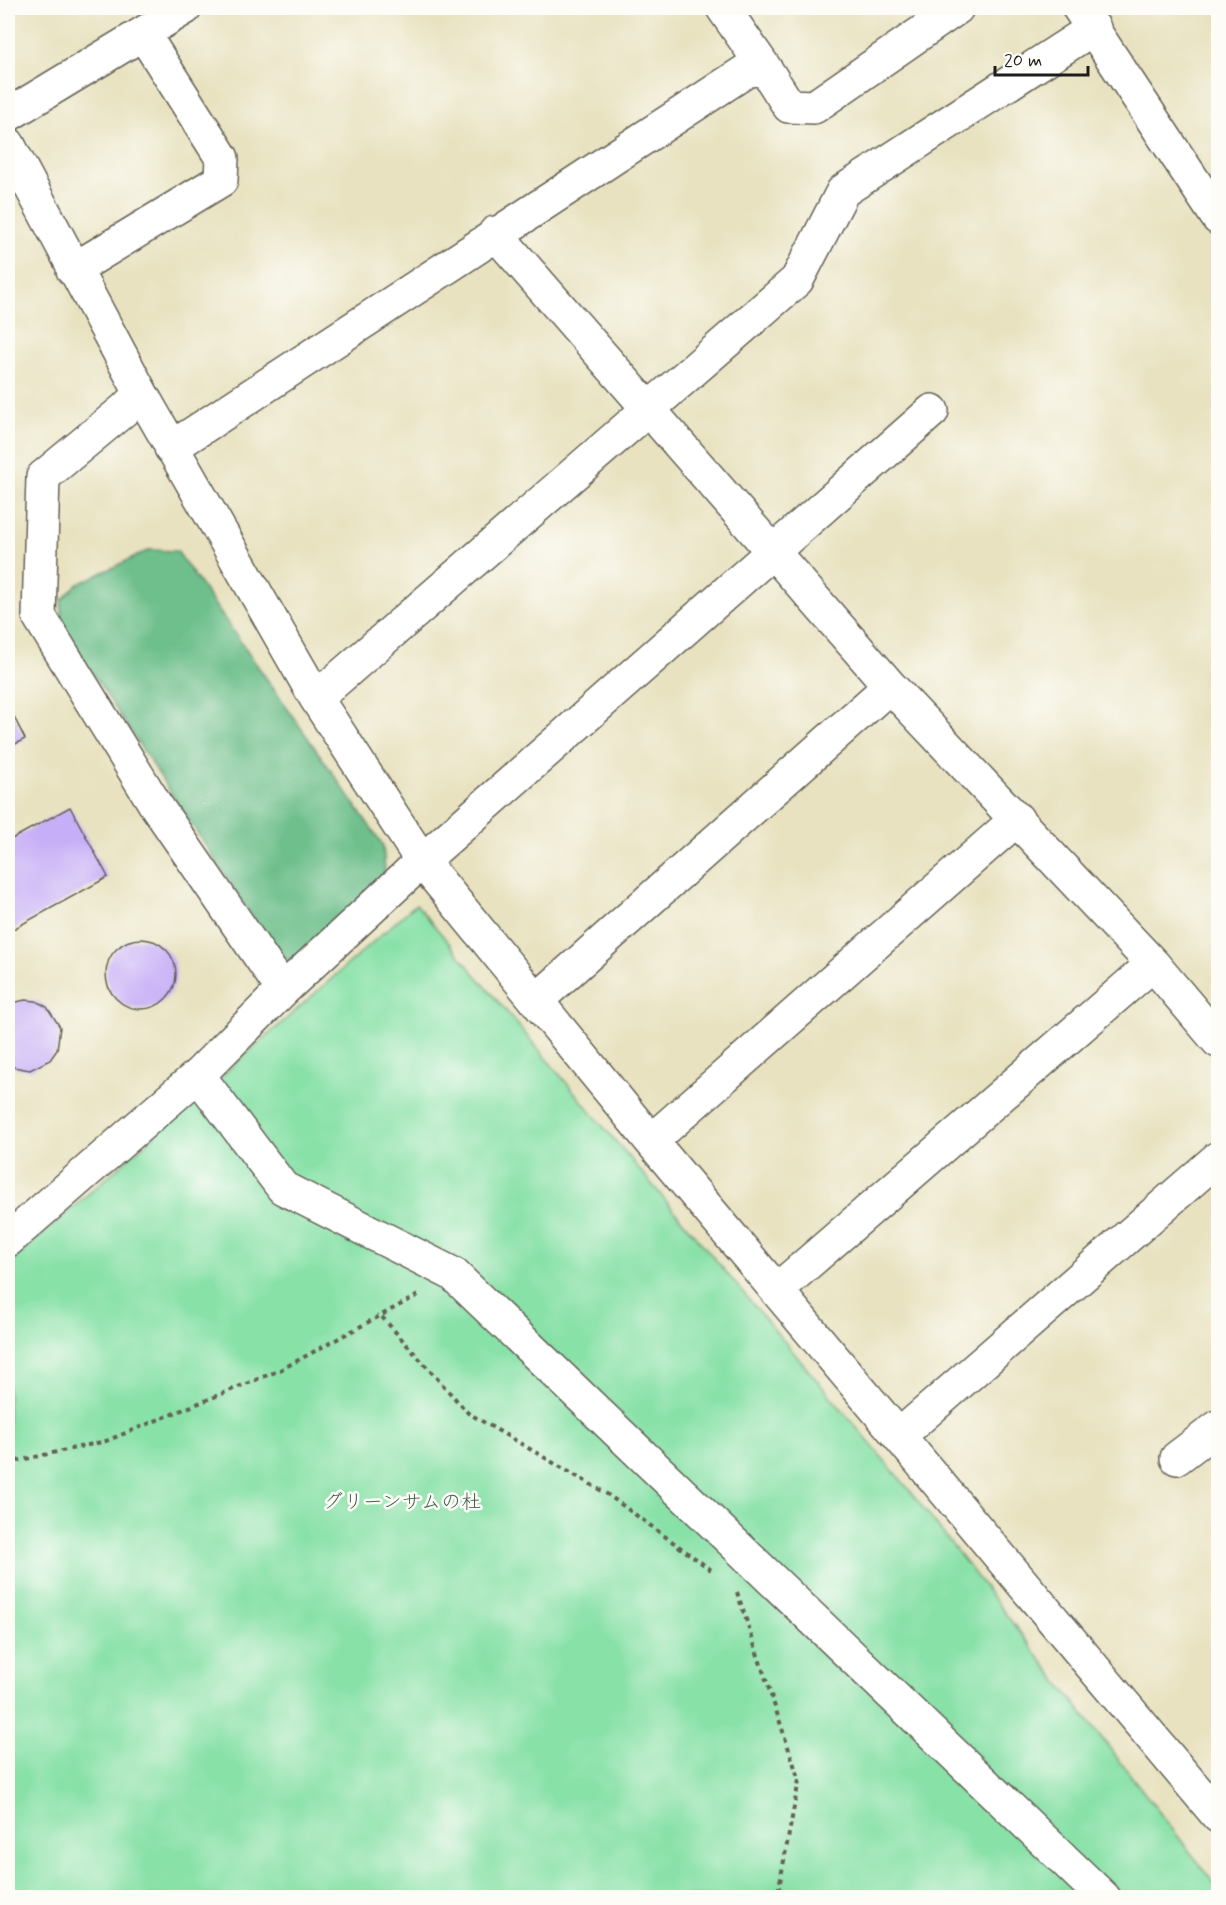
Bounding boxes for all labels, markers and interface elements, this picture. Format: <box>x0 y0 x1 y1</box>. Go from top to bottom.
scale bar <box>995 39 1088 77</box>
text: 20 m <box>1004 49 1042 73</box>
park label: グリーンサムの杜 <box>323 1489 481 1516</box>

